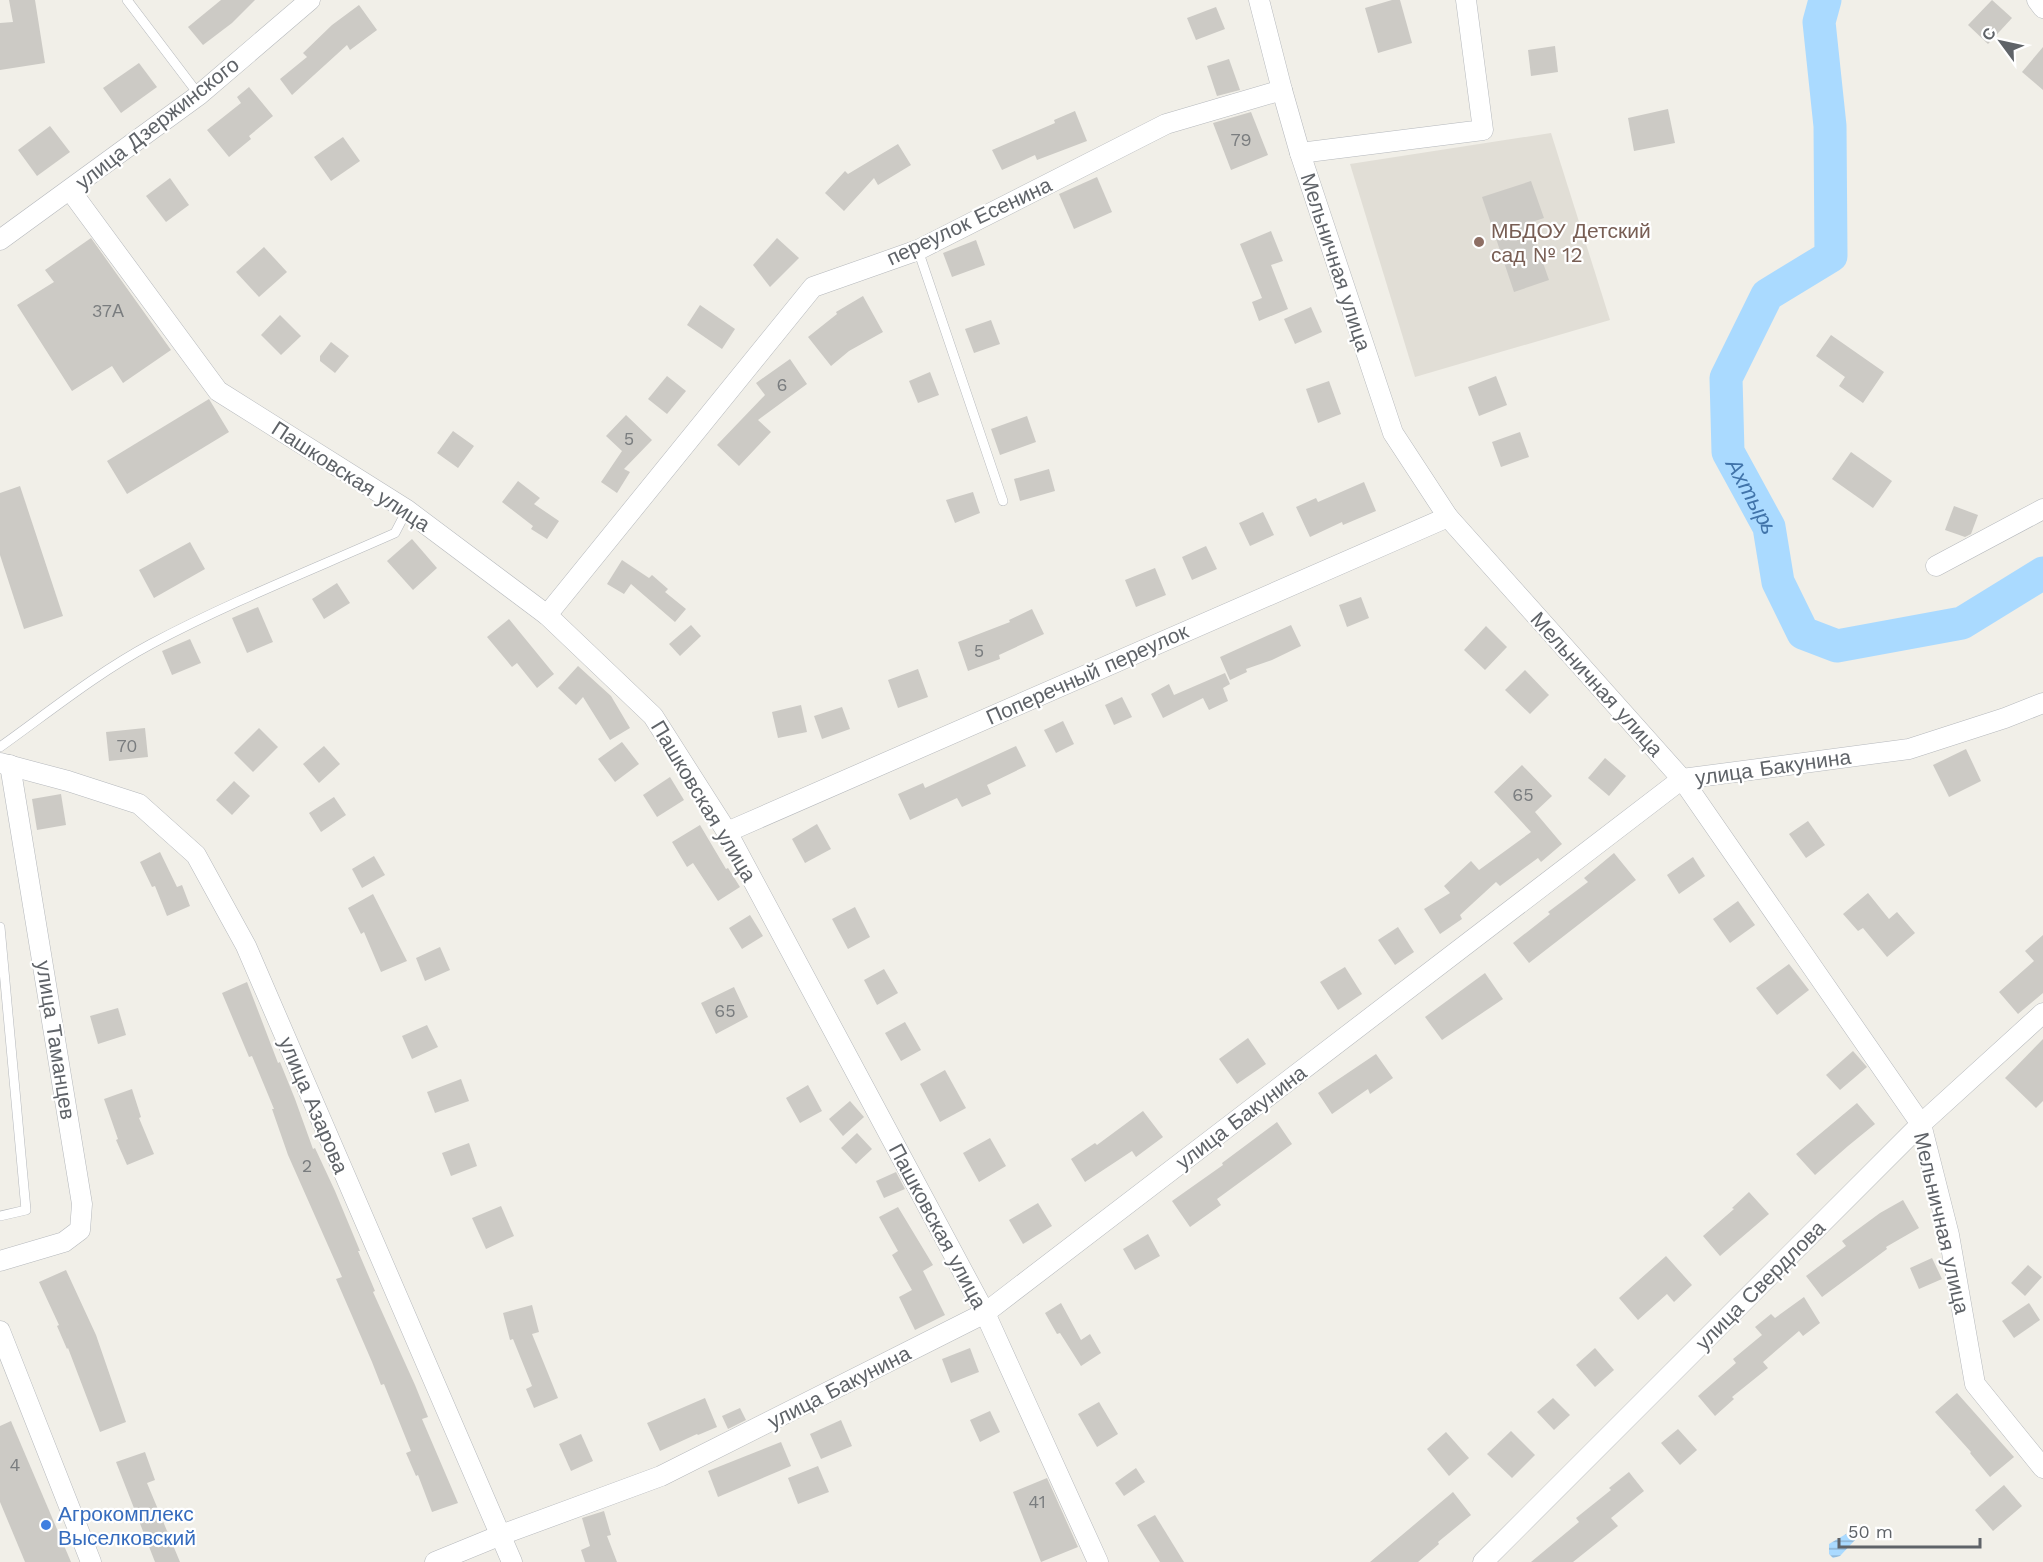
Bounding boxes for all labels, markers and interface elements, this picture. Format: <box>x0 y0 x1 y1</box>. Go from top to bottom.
north arrow <box>1971 12 2031 72</box>
text: С <box>1978 24 2000 44</box>
street label: улица Дзержинского <box>70 51 244 195</box>
house number: 79 <box>1230 129 1252 150</box>
street label: Мельничная улица <box>1295 170 1377 354</box>
street label: переулок Есенина <box>882 172 1056 270</box>
place label: МБДОУ Детский сад № 12 <box>1491 218 1651 267</box>
marker: МБДОУ Детский сад № 12 <box>1472 235 1486 249</box>
house number: 37А <box>92 300 124 321</box>
house number: 6 <box>777 374 787 395</box>
street label: Пашковская улица <box>267 415 435 537</box>
house number: 5 <box>624 428 634 449</box>
water label: Ахтырь <box>1720 452 1783 537</box>
street label: Мельничная улица <box>1526 607 1669 762</box>
street label: Поперечный переулок <box>982 618 1193 730</box>
house number: 5 <box>974 640 984 661</box>
street label: Пашковская улица <box>646 716 762 886</box>
house number: 70 <box>117 735 137 756</box>
street label: улица Бакунина <box>1694 744 1853 790</box>
house number: 65 <box>1512 784 1534 805</box>
street label: улица Таманцев <box>31 959 81 1121</box>
house number: 65 <box>714 1000 736 1021</box>
street label: улица Азарова <box>274 1033 354 1177</box>
street label: улица Бакунина <box>1171 1060 1311 1174</box>
street label: Мельничная улица <box>1909 1130 1975 1317</box>
street label: Пашковская улица <box>884 1139 992 1313</box>
house number: 2 <box>302 1155 312 1176</box>
street label: улица Свердлова <box>1690 1215 1830 1355</box>
street label: улица Бакунина <box>763 1340 915 1434</box>
house number: 4 <box>10 1454 21 1475</box>
house number: 41 <box>1028 1491 1046 1512</box>
place label: Агрокомплекс Выселковский <box>58 1501 196 1550</box>
scale bar <box>1839 1511 1980 1549</box>
marker: Агрокомплекс Выселковский <box>39 1518 53 1532</box>
text: 50 m <box>1848 1521 1893 1542</box>

